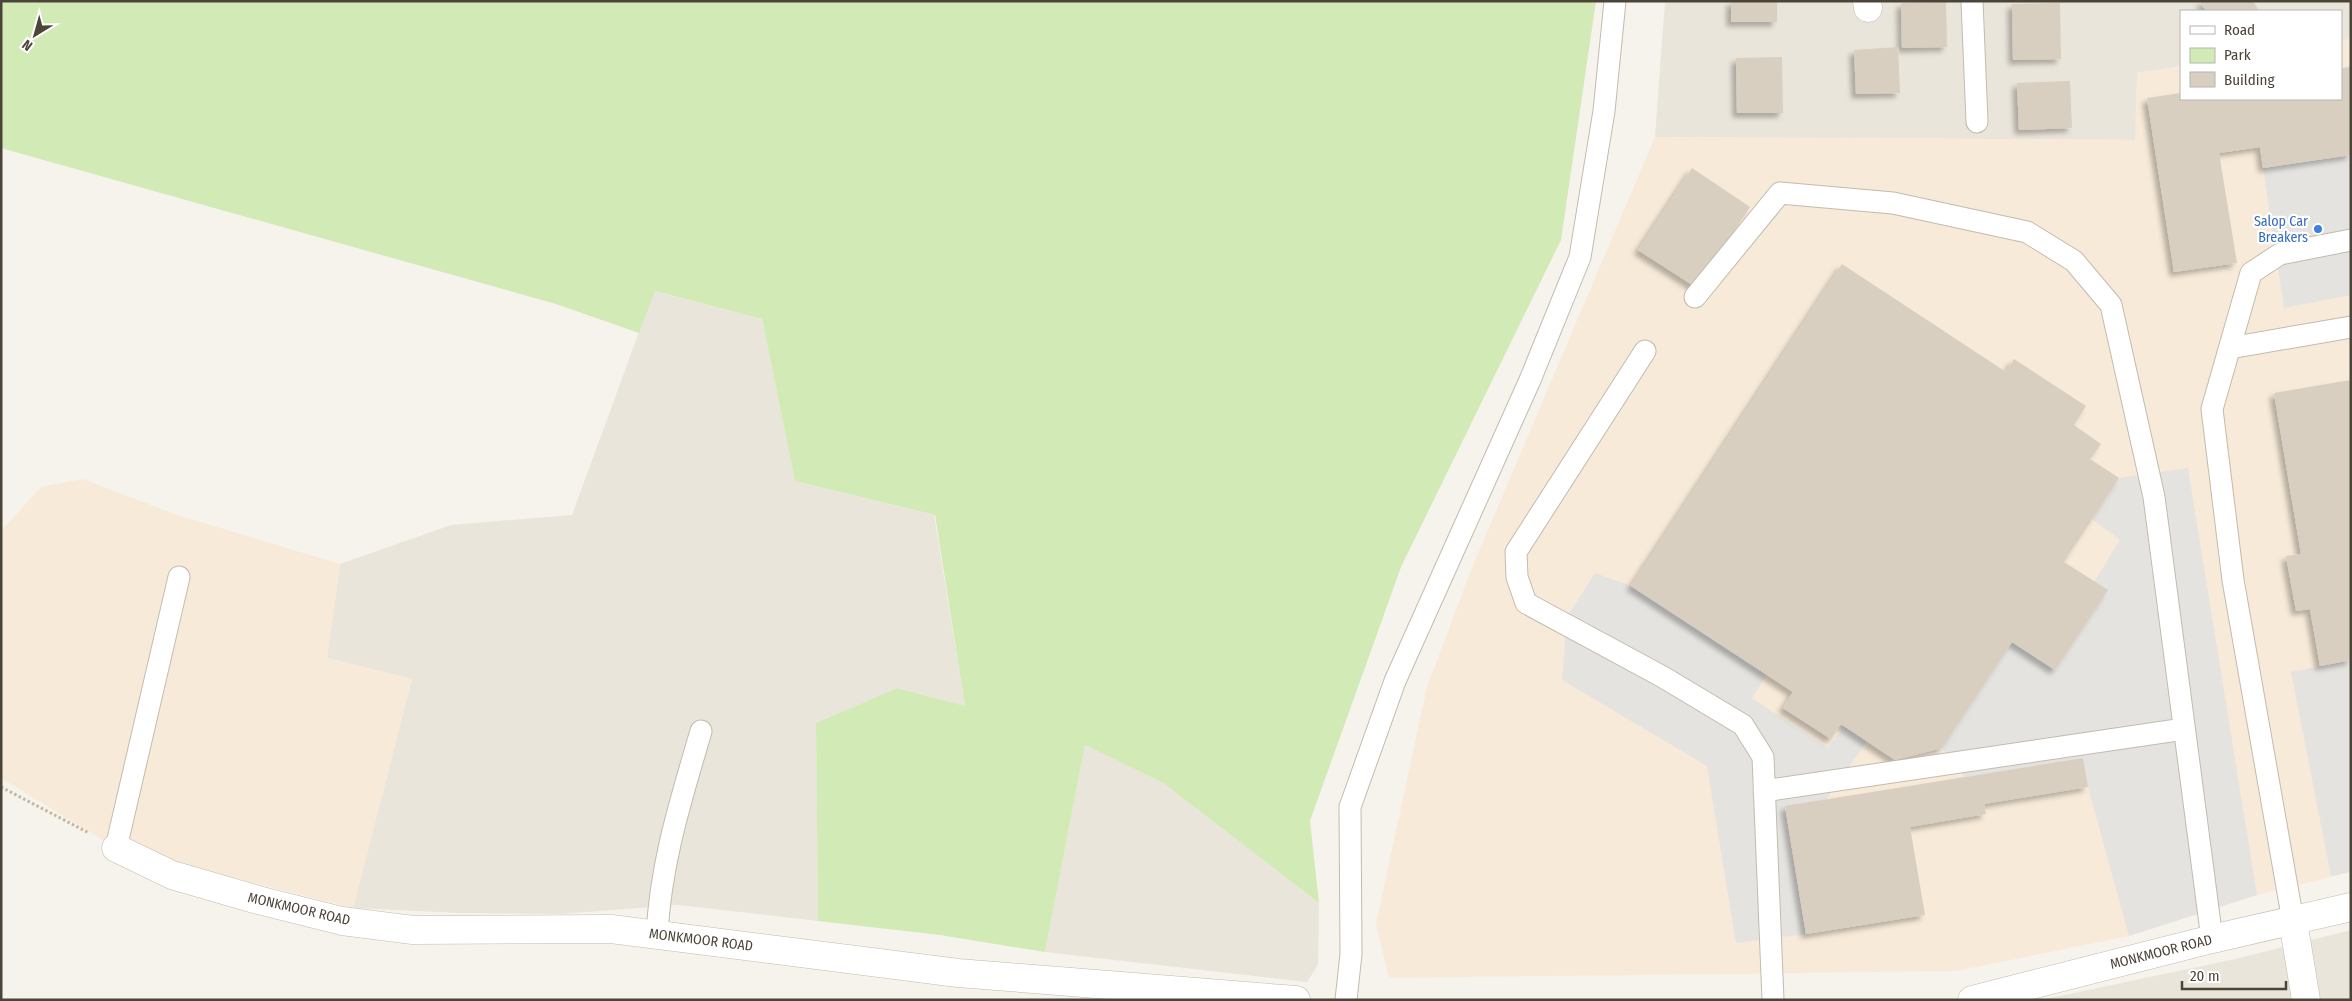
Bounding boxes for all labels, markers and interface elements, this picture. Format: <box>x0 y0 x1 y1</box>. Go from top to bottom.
north arrow <box>10 10 60 60</box>
legend <box>2180 10 2342 100</box>
text: Road <box>2224 21 2255 39</box>
text: N <box>19 36 36 54</box>
text: Park <box>2224 46 2251 64</box>
text: Building <box>2224 71 2275 89</box>
place label: Salop Car Breakers <box>2254 213 2308 246</box>
marker: Salop Car Breakers <box>2312 223 2324 235</box>
street label: MONKMOOR ROAD <box>246 889 352 929</box>
street label: MONKMOOR ROAD <box>648 925 754 955</box>
street label: MONKMOOR ROAD <box>2108 931 2214 973</box>
scale bar <box>2182 958 2286 990</box>
text: 20 m <box>2190 967 2220 985</box>

